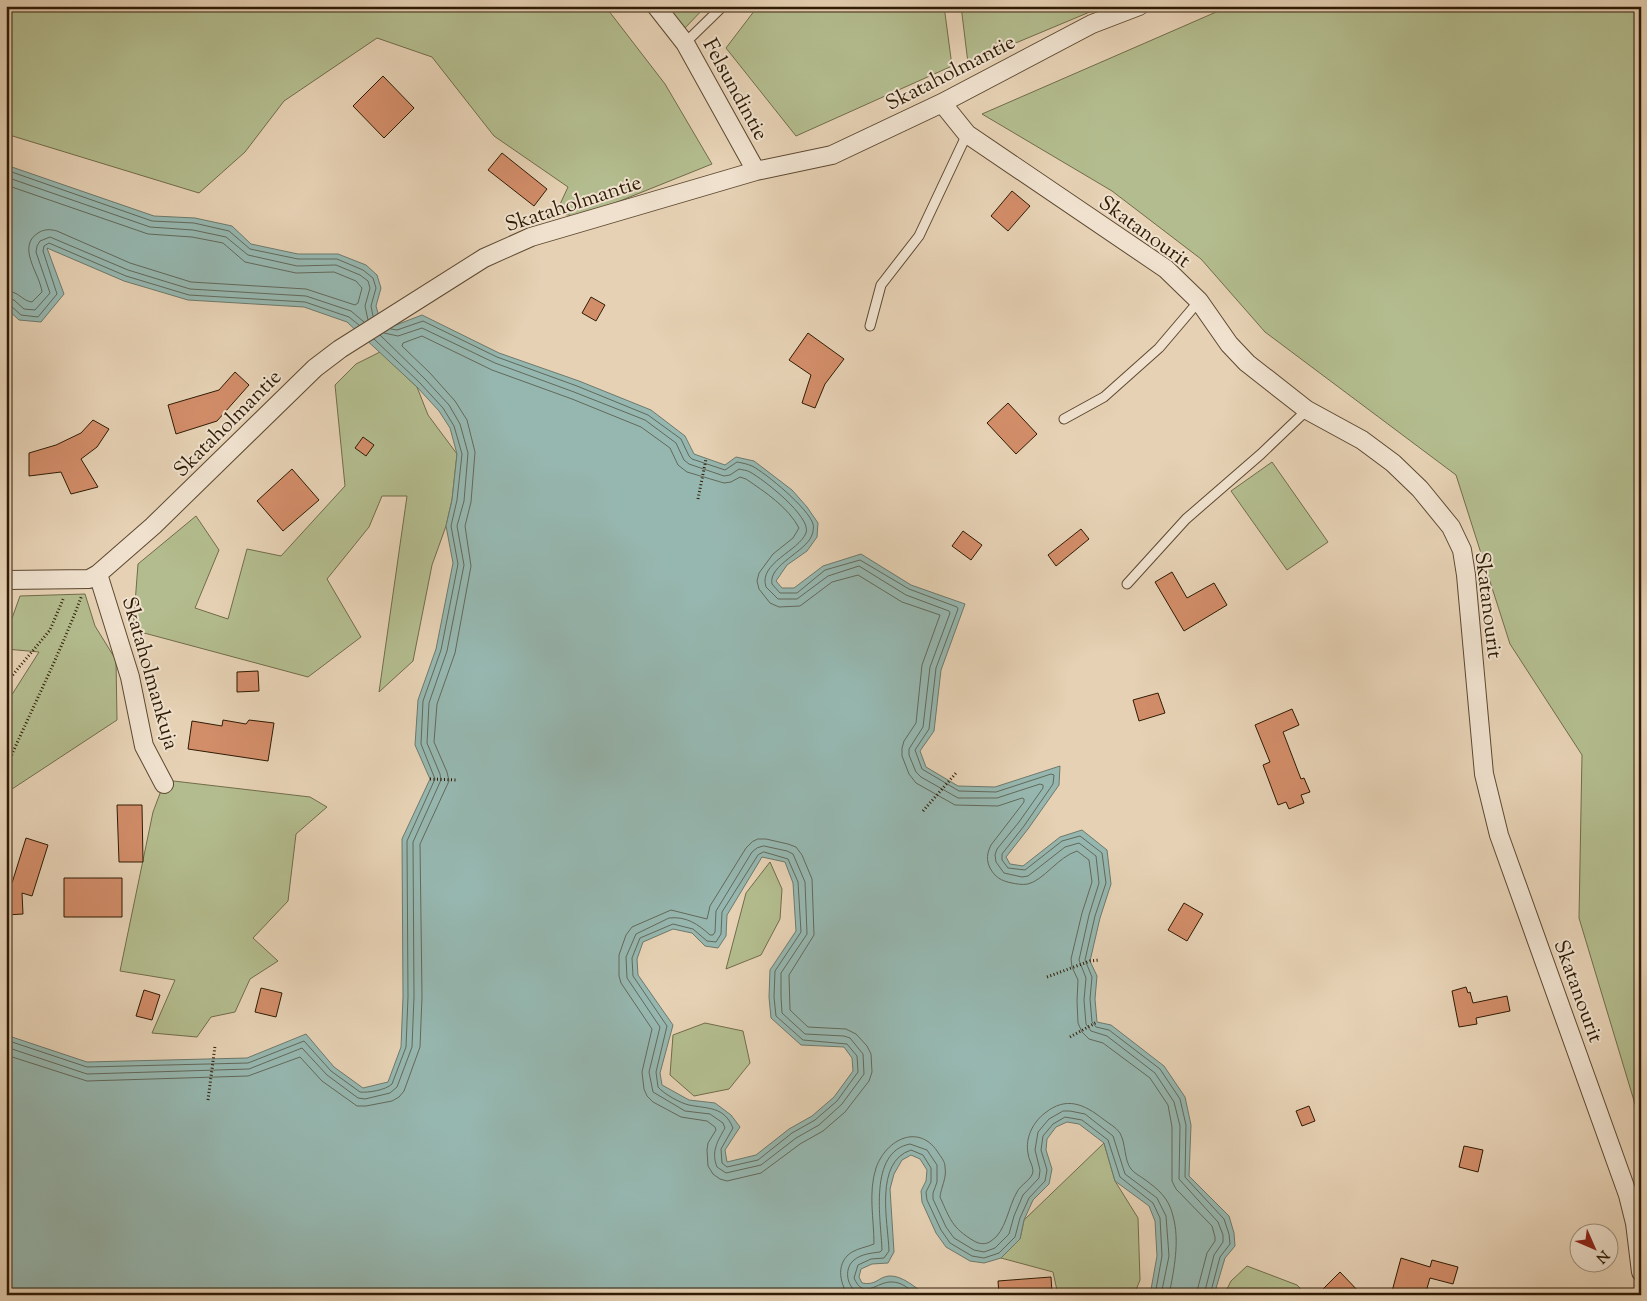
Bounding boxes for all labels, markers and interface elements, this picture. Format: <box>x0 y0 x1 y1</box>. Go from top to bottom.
street label: Skataholmantie <box>881 28 1021 119</box>
street label: Felsundintie <box>694 34 775 146</box>
street label: Skataholmantie <box>502 169 646 241</box>
street label: Skatanourit <box>1092 189 1196 276</box>
street label: Skataholmantie <box>168 364 289 485</box>
street label: Skatanourit <box>1466 550 1508 660</box>
street label: Skataholmankuja <box>113 593 185 754</box>
street label: Skatanourit <box>1545 936 1610 1047</box>
north arrow <box>1570 1224 1620 1274</box>
text: N <box>1591 1245 1613 1267</box>

